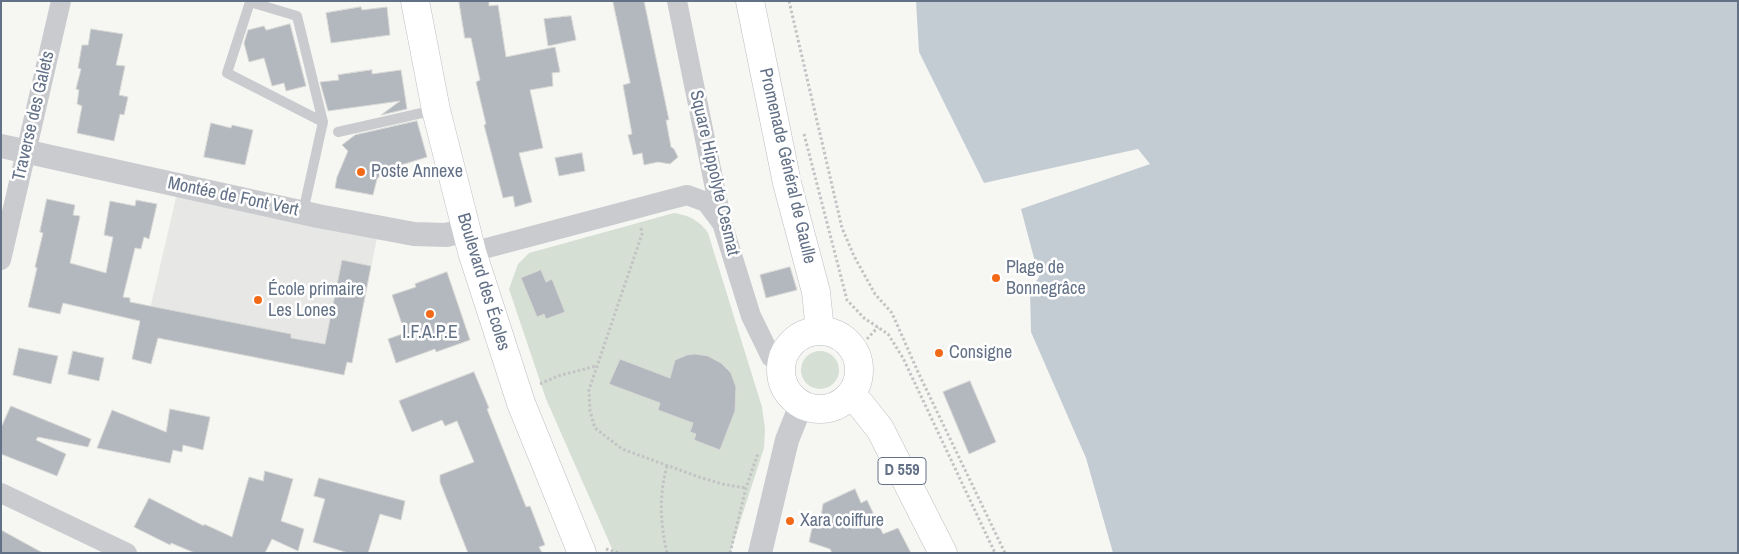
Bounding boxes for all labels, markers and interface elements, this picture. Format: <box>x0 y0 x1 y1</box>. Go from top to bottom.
street label: Traverse des Galets <box>9 49 59 183</box>
street label: Promenade Général de Gaulle <box>754 66 820 266</box>
street label: Square Hippolyte Cesmat <box>684 88 744 258</box>
place label: Poste Annexe <box>371 161 463 183</box>
marker: Poste Annexe <box>355 166 367 178</box>
street label: Montée de Font Vert <box>166 173 300 221</box>
street label: Boulevard des Écoles <box>452 211 514 353</box>
place label: Plage de Bonnegrâce <box>1006 257 1086 300</box>
marker: Plage de Bonnegrâce <box>990 272 1002 284</box>
place label: École primaire Les Lones <box>268 279 364 322</box>
marker: École primaire Les Lones <box>252 294 264 306</box>
marker: I.F.A.P.E <box>424 308 436 320</box>
place label: I.F.A.P.E <box>402 322 458 344</box>
place label: Consigne <box>949 342 1012 364</box>
marker: Consigne <box>933 347 945 359</box>
road number: D 559 <box>878 458 926 484</box>
place label: Xara coiffure <box>800 510 884 532</box>
marker: Xara coiffure <box>784 515 796 527</box>

